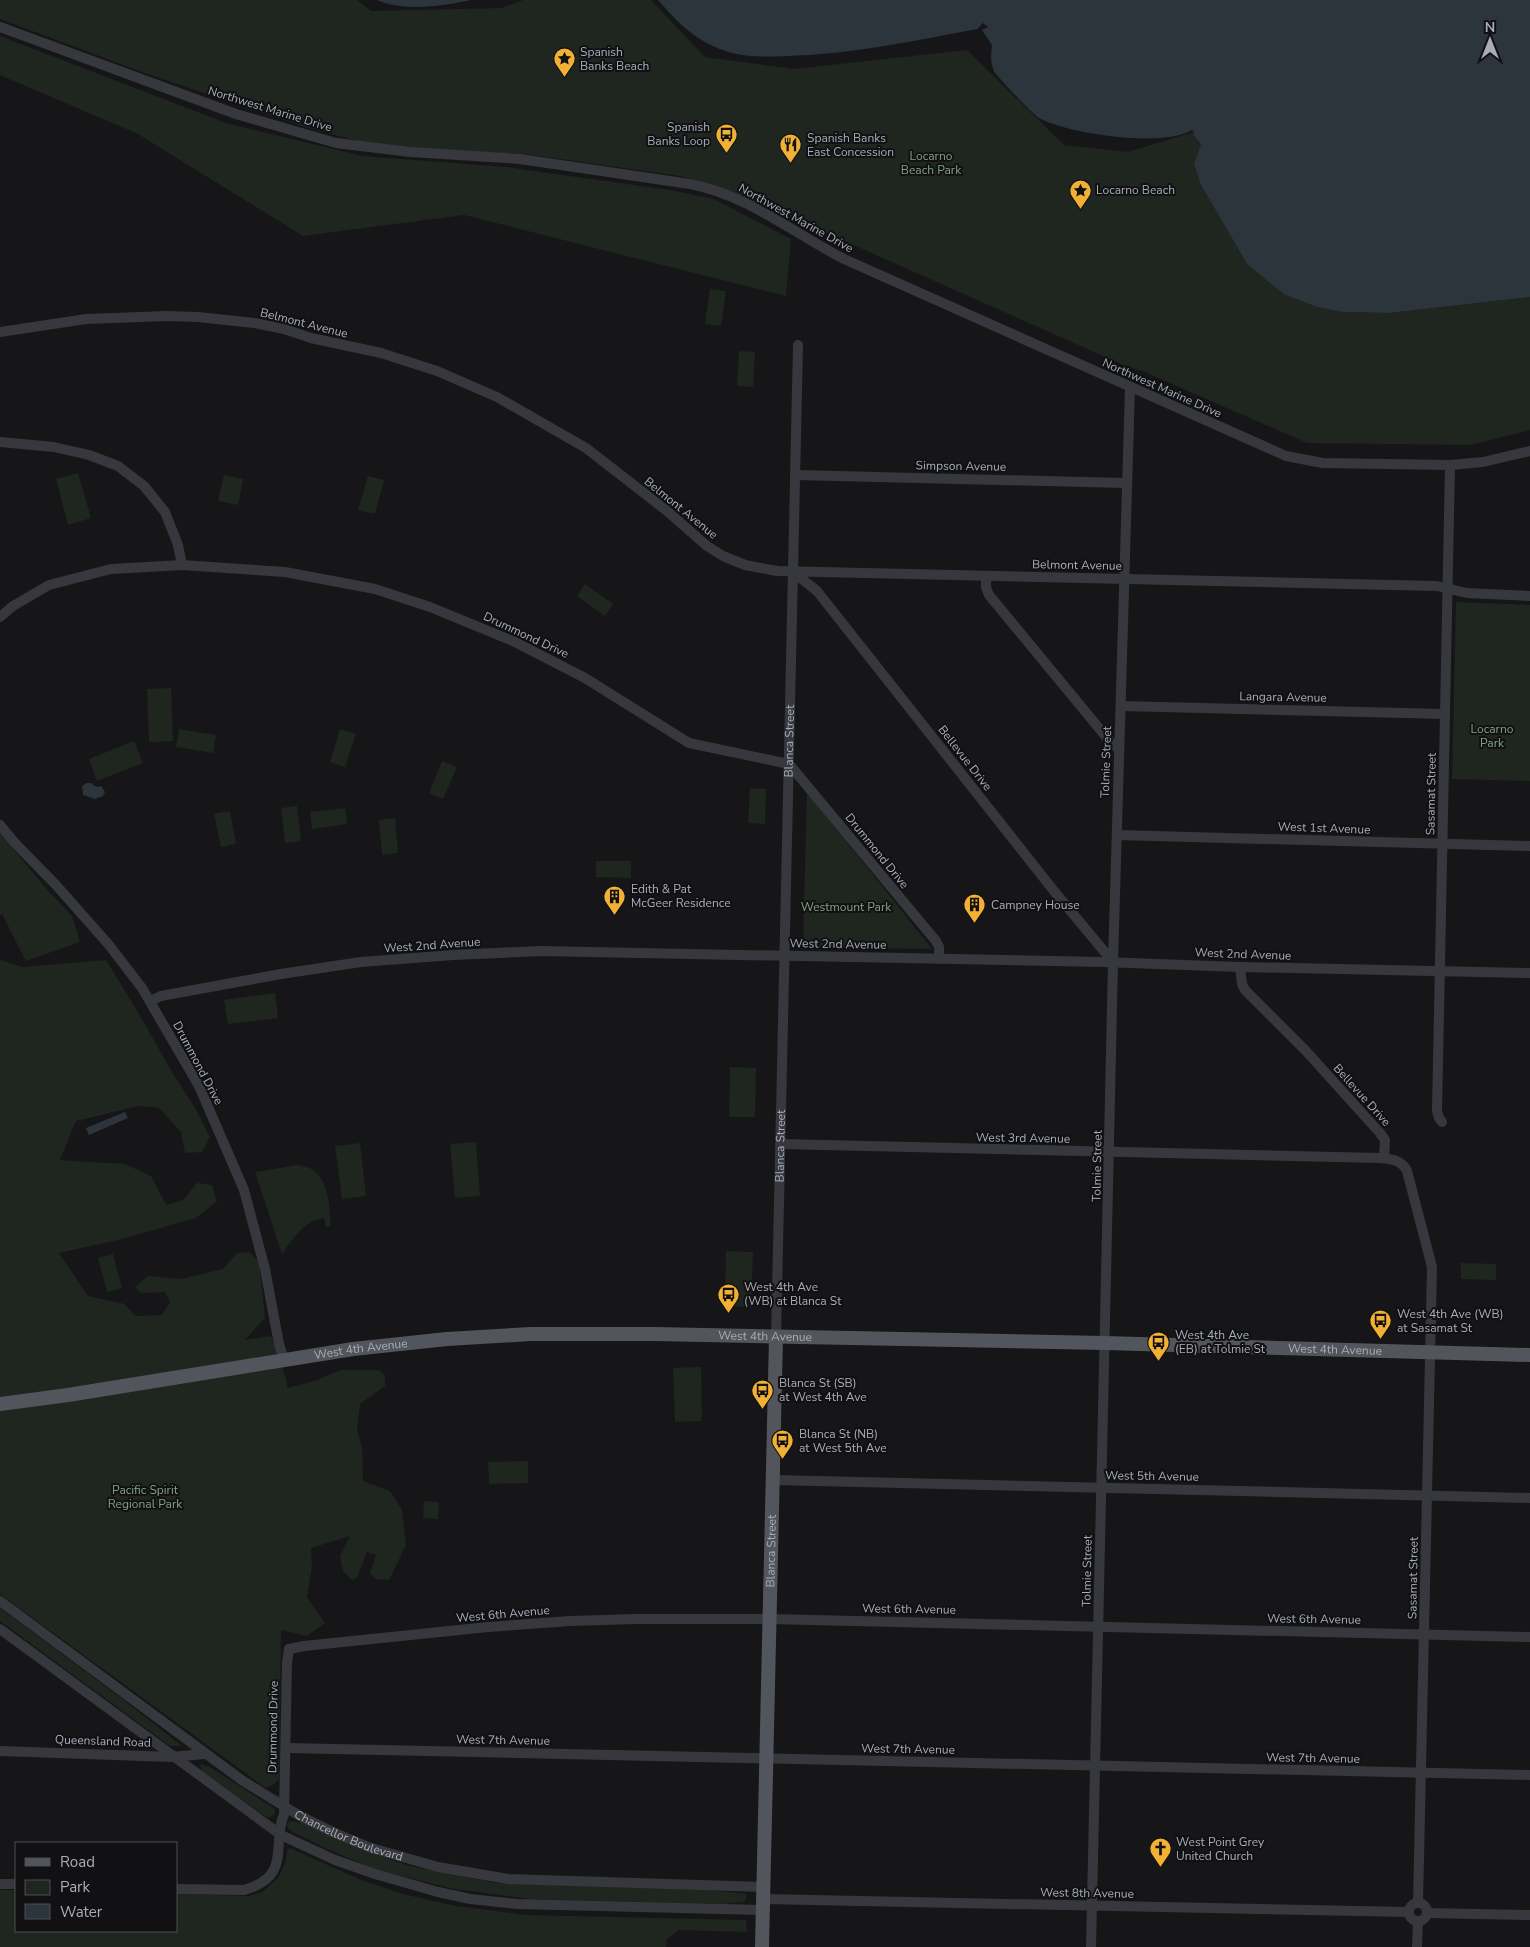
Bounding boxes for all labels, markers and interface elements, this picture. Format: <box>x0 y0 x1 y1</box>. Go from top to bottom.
north arrow <box>1465 15 1515 65</box>
text: N <box>1485 18 1495 37</box>
place label: Spanish Banks Beach <box>580 44 649 74</box>
place icon: Spanish Banks Beach <box>552 47 576 78</box>
street label: Northwest Marine Drive <box>206 82 334 136</box>
place label: Spanish Banks Loop <box>647 119 710 149</box>
bus stop icon: Spanish Banks Loop <box>714 122 738 153</box>
place label: Spanish Banks East Concession <box>807 130 894 160</box>
restaurant icon: Spanish Banks East Concession <box>779 133 803 164</box>
park label: Locarno Beach Park <box>901 148 962 178</box>
place icon: Locarno Beach <box>1068 178 1092 209</box>
street label: Northwest Marine Drive <box>736 180 856 256</box>
place label: Locarno Beach <box>1096 182 1175 198</box>
street label: Belmont Avenue <box>258 304 350 342</box>
street label: Northwest Marine Drive <box>1100 354 1224 422</box>
street label: Simpson Avenue <box>916 457 1006 475</box>
street label: Belmont Avenue <box>641 473 721 543</box>
street label: Belmont Avenue <box>1032 556 1122 574</box>
street label: Drummond Drive <box>481 608 571 662</box>
street label: Langara Avenue <box>1239 688 1327 706</box>
street label: Blanca Street <box>780 704 798 778</box>
park label: Locarno Park <box>1471 721 1514 751</box>
street label: Bellevue Drive <box>934 722 996 794</box>
street label: Tolmie Street <box>1097 725 1115 798</box>
street label: Sasamat Street <box>1422 752 1440 835</box>
street label: Drummond Drive <box>842 810 912 892</box>
street label: West 1st Avenue <box>1277 818 1371 838</box>
place label: Edith & Pat McGeer Residence <box>631 881 731 911</box>
building icon: Edith & Pat McGeer Residence <box>603 884 627 915</box>
building icon: Campney House <box>963 893 987 924</box>
place label: Campney House <box>991 897 1080 913</box>
park label: Westmount Park <box>801 899 892 915</box>
street label: West 2nd Avenue <box>383 934 481 956</box>
street label: West 2nd Avenue <box>789 935 887 953</box>
street label: West 2nd Avenue <box>1194 944 1292 964</box>
street label: Drummond Drive <box>169 1018 227 1108</box>
street label: Bellevue Drive <box>1330 1060 1394 1130</box>
street label: Blanca Street <box>771 1109 789 1183</box>
street label: West 3rd Avenue <box>976 1129 1070 1147</box>
street label: Tolmie Street <box>1088 1129 1106 1202</box>
place label: West 4th Ave (WB) at Blanca St <box>744 1279 842 1309</box>
bus stop icon: West 4th Ave (WB) at Blanca St <box>716 1282 740 1313</box>
place label: West 4th Ave (WB) at Sasamat St <box>1397 1306 1503 1336</box>
bus stop icon: West 4th Ave (WB) at Sasamat St <box>1369 1309 1393 1340</box>
street label: West 4th Avenue <box>718 1327 812 1345</box>
place label: West 4th Ave (EB) at Tolmie St <box>1175 1327 1266 1357</box>
bus stop icon: West 4th Ave (EB) at Tolmie St <box>1147 1330 1171 1361</box>
street label: West 4th Avenue <box>313 1335 408 1363</box>
street label: West 4th Avenue <box>1288 1340 1382 1359</box>
place label: Blanca St (SB) at West 4th Ave <box>779 1375 867 1405</box>
bus stop icon: Blanca St (SB) at West 4th Ave <box>751 1378 775 1409</box>
place label: Blanca St (NB) at West 5th Ave <box>799 1426 887 1456</box>
bus stop icon: Blanca St (NB) at West 5th Ave <box>771 1429 795 1460</box>
street label: West 5th Avenue <box>1105 1467 1199 1485</box>
park label: Pacific Spirit Regional Park <box>108 1482 183 1512</box>
street label: Blanca Street <box>762 1514 780 1588</box>
street label: Tolmie Street <box>1078 1534 1096 1607</box>
street label: Sasamat Street <box>1404 1536 1422 1619</box>
street label: West 6th Avenue <box>862 1600 956 1618</box>
street label: West 6th Avenue <box>455 1602 551 1626</box>
street label: West 6th Avenue <box>1267 1610 1361 1628</box>
street label: Drummond Drive <box>264 1681 282 1773</box>
street label: Queensland Road <box>55 1731 151 1751</box>
street label: West 7th Avenue <box>456 1731 550 1749</box>
street label: West 7th Avenue <box>861 1740 955 1758</box>
street label: West 7th Avenue <box>1266 1749 1360 1767</box>
street label: Chancellor Boulevard <box>291 1806 405 1865</box>
place label: West Point Grey United Church <box>1176 1834 1265 1864</box>
church icon: West Point Grey United Church <box>1148 1837 1172 1868</box>
legend <box>15 1842 178 1932</box>
text: Road <box>60 1852 95 1872</box>
text: Park <box>60 1877 90 1897</box>
street label: West 8th Avenue <box>1040 1884 1134 1902</box>
text: Water <box>60 1902 103 1922</box>

